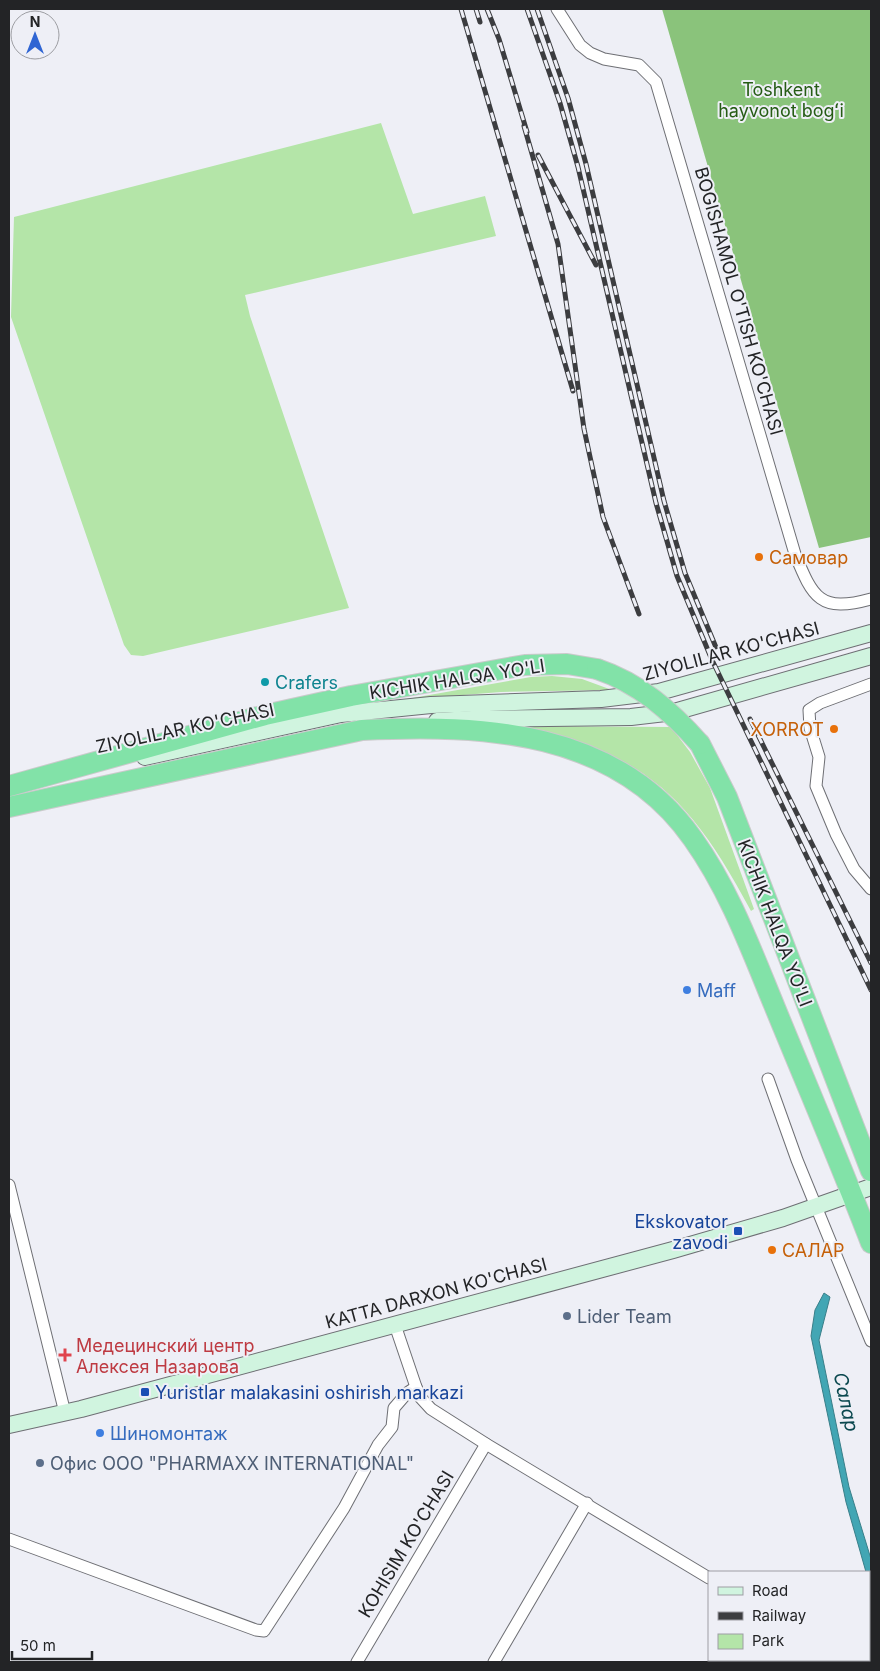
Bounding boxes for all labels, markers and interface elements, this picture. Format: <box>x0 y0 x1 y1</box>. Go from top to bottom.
north arrow <box>10 10 60 60</box>
text: N <box>30 13 40 30</box>
park label: Toshkent hayvonot bogʻi <box>718 79 844 121</box>
street label: BOGISHAMOL O'TISH KO'CHASI <box>691 164 787 438</box>
place label: Самовар <box>769 547 848 568</box>
marker: Самовар <box>753 551 765 563</box>
street label: ZIYOLILAR KO'CHASI <box>640 617 822 685</box>
street label: KICHIK HALQA YO'LI <box>368 655 546 703</box>
place label: Crafers <box>275 672 338 693</box>
marker: Crafers <box>259 676 271 688</box>
street label: ZIYOLILAR KO'CHASI <box>94 699 276 757</box>
place label: XORROT <box>751 719 824 740</box>
marker: XORROT <box>828 723 840 735</box>
street label: KICHIK HALQA YO'LI <box>733 836 817 1010</box>
place label: Maff <box>697 980 736 1001</box>
marker: Maff <box>681 984 693 996</box>
place label: Ekskovator zavodi <box>634 1211 728 1253</box>
marker: Ekskovator zavodi <box>732 1225 744 1237</box>
place label: САЛАР <box>782 1240 845 1261</box>
marker: САЛАР <box>766 1244 778 1256</box>
street label: KATTA DARXON KO'CHASI <box>323 1253 549 1333</box>
place label: Lider Team <box>577 1306 672 1327</box>
marker: Lider Team <box>561 1310 573 1322</box>
place label: Медецинский центр Алексея Назарова <box>76 1335 255 1377</box>
marker: Медецинский центр Алексея Назарова <box>58 1348 72 1362</box>
water label: Салар <box>829 1370 863 1434</box>
place label: Yuristlar malakasini oshirish markazi <box>155 1382 464 1403</box>
marker: Yuristlar malakasini oshirish markazi <box>139 1386 151 1398</box>
place label: Шиномонтаж <box>110 1423 228 1444</box>
marker: Шиномонтаж <box>94 1427 106 1439</box>
place label: Офис ООО "PHARMAXX INTERNATIONAL" <box>50 1453 414 1474</box>
marker: Офис ООО "PHARMAXX INTERNATIONAL" <box>34 1457 46 1469</box>
street label: KOHISIM KO'CHASI <box>354 1467 458 1621</box>
legend <box>708 1571 870 1661</box>
text: Road <box>752 1581 788 1600</box>
text: Railway <box>752 1606 807 1625</box>
scale bar <box>12 1628 92 1660</box>
text: Park <box>752 1631 785 1650</box>
text: 50 m <box>20 1636 56 1655</box>

